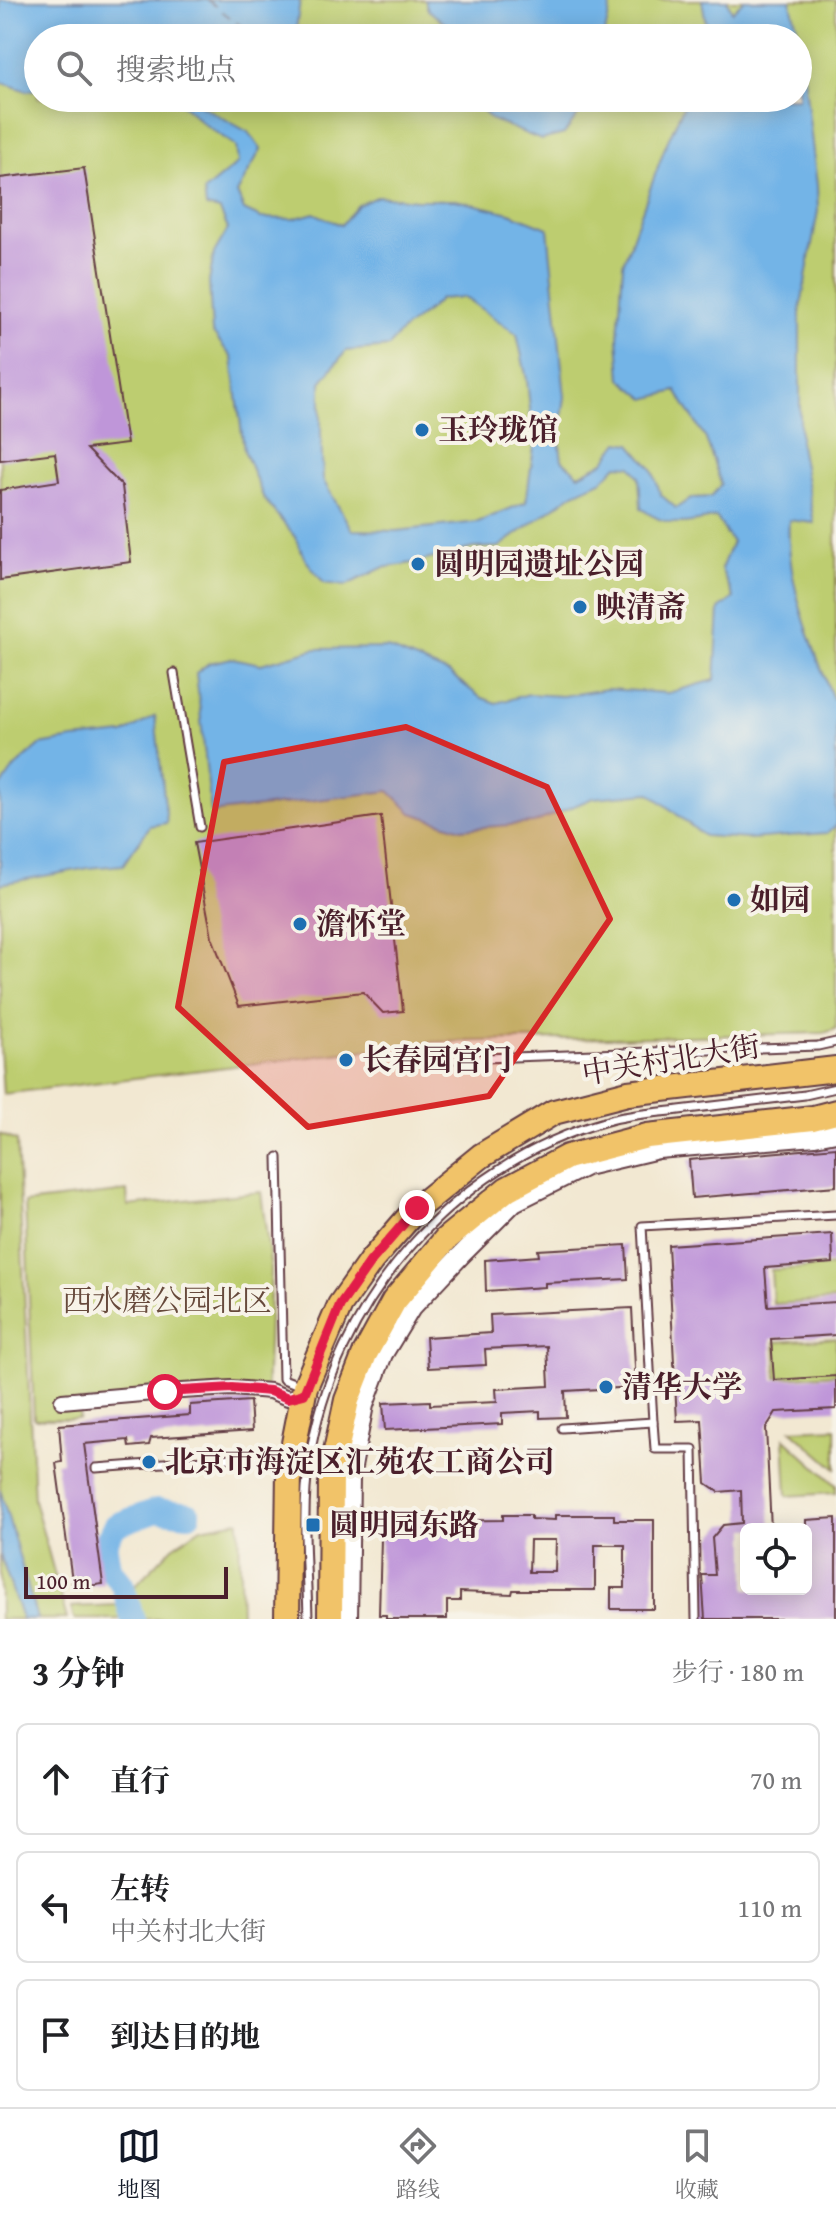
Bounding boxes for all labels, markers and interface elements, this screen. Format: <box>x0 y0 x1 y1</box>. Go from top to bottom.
search box <box>24 24 812 112</box>
icon: search <box>52 46 96 90</box>
text: 搜索地点 <box>116 47 236 91</box>
place label: 玉玲珑馆 <box>438 407 558 451</box>
marker: 玉玲珑馆 <box>413 421 431 439</box>
place label: 圆明园遗址公园 <box>434 541 644 585</box>
marker: 圆明园遗址公园 <box>409 555 427 573</box>
place label: 映清斋 <box>596 584 686 628</box>
marker: 映清斋 <box>571 598 589 616</box>
place label: 如园 <box>750 877 810 921</box>
marker: 如园 <box>725 891 743 909</box>
place label: 澹怀堂 <box>316 901 406 945</box>
marker: 澹怀堂 <box>291 915 309 933</box>
street label: 中关村北大街 <box>579 1023 763 1095</box>
place label: 长春园宫门 <box>362 1037 512 1081</box>
marker: 长春园宫门 <box>337 1051 355 1069</box>
route end <box>399 1190 435 1226</box>
park label: 西水磨公园北区 <box>62 1278 272 1322</box>
place label: 清华大学 <box>622 1364 742 1408</box>
route start <box>147 1374 183 1410</box>
marker: 清华大学 <box>597 1378 615 1396</box>
place label: 北京市海淀区汇苑农工商公司 <box>165 1439 555 1483</box>
marker: 北京市海淀区汇苑农工商公司 <box>140 1453 158 1471</box>
place label: 圆明园东路 <box>329 1502 479 1546</box>
marker: 圆明园东路 <box>304 1516 322 1534</box>
map controls <box>740 1523 812 1595</box>
button: locate <box>740 1523 812 1595</box>
scale bar <box>24 1563 228 1599</box>
text: 100 m <box>36 1565 91 1597</box>
text: 3 分钟 <box>32 1648 125 1697</box>
text: 步行 · 180 m <box>672 1652 804 1691</box>
icon: ahead <box>34 1757 78 1801</box>
text: 直行 <box>110 1758 170 1802</box>
text: 70 m <box>750 1760 802 1799</box>
text: 左转 <box>110 1866 170 1910</box>
icon: left <box>34 1885 78 1929</box>
text: 110 m <box>737 1888 802 1927</box>
text: 中关村北大街 <box>110 1911 266 1950</box>
icon: arrive <box>34 2013 78 2057</box>
text: 到达目的地 <box>110 2014 260 2058</box>
tab: 地图 <box>117 2124 161 2205</box>
tab: 路线 <box>396 2124 440 2205</box>
tab: 收藏 <box>675 2124 719 2205</box>

